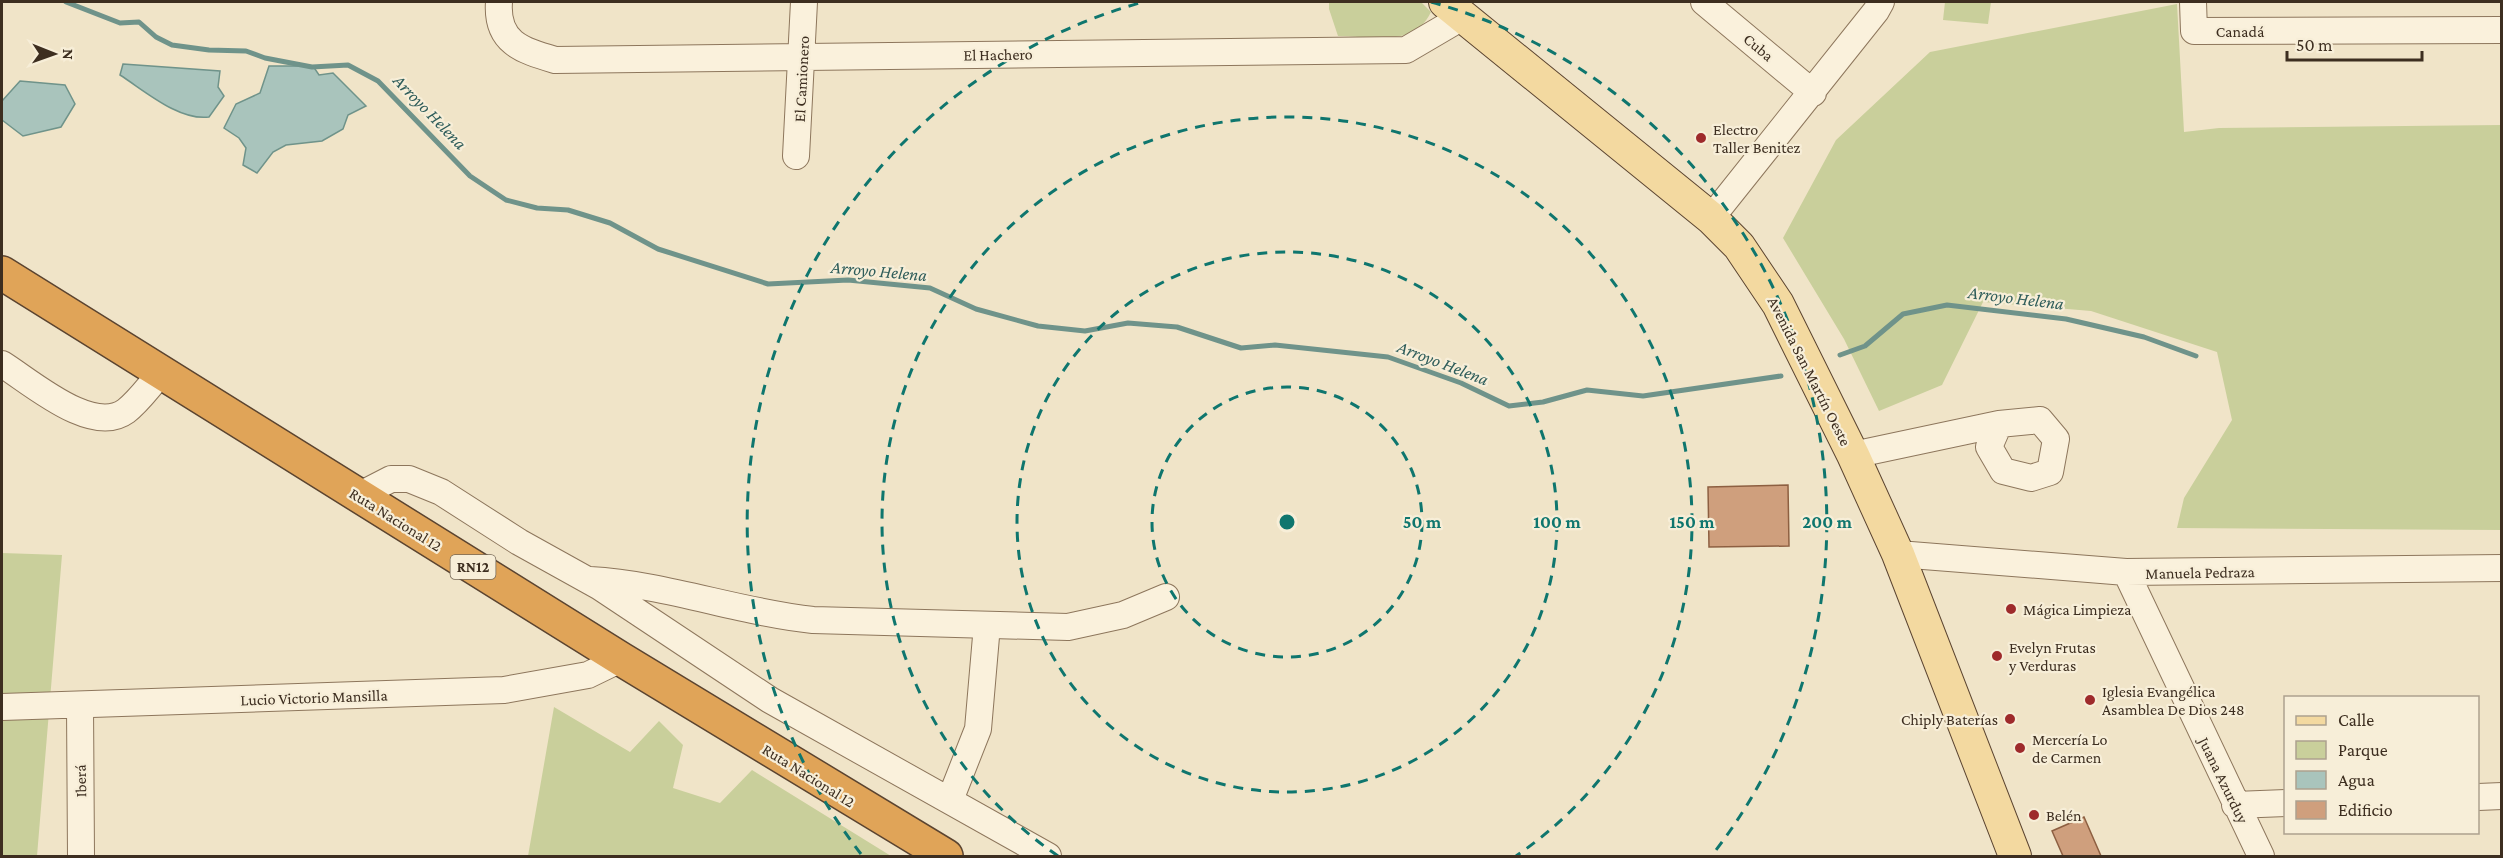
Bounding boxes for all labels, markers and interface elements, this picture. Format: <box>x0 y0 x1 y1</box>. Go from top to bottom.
street label: Canadá <box>2216 23 2265 40</box>
north arrow <box>24 24 84 84</box>
scale bar <box>2287 24 2422 62</box>
street label: Cuba <box>1740 30 1777 65</box>
street label: El Camionero <box>791 35 812 123</box>
text: 50 m <box>2296 35 2333 55</box>
street label: El Hachero <box>963 45 1033 64</box>
text: N <box>60 49 77 60</box>
water label: Arroyo Helena <box>389 70 471 154</box>
place label: Electro Taller Benitez <box>1713 121 1800 156</box>
marker: Electro Taller Benitez <box>1694 131 1708 145</box>
water label: Arroyo Helena <box>829 257 928 285</box>
water label: Arroyo Helena <box>1966 282 2065 314</box>
street label: Avenida San Martín Oeste <box>1765 294 1855 449</box>
water label: Arroyo Helena <box>1394 336 1492 390</box>
street label: Ruta Nacional 12 <box>346 484 445 555</box>
centre of rings <box>1277 512 1297 532</box>
text: 50 m <box>1403 512 1442 532</box>
text: 100 m <box>1533 512 1581 532</box>
text: 150 m <box>1669 512 1715 532</box>
text: 200 m <box>1802 512 1853 532</box>
road number: RN12 <box>450 555 496 579</box>
street label: Manuela Pedraza <box>2145 563 2256 582</box>
place label: Mágica Limpieza <box>2023 601 2132 619</box>
marker: Mágica Limpieza <box>2004 602 2018 616</box>
place label: Evelyn Frutas y Verduras <box>2008 639 2096 675</box>
marker: Evelyn Frutas y Verduras <box>1990 649 2004 663</box>
place label: Iglesia Evangélica Asamblea De Dios 248 <box>2102 683 2245 718</box>
street label: Lucio Victorio Mansilla <box>240 686 389 709</box>
marker: Iglesia Evangélica Asamblea De Dios 248 <box>2083 693 2097 707</box>
legend <box>2284 696 2479 834</box>
text: Calle <box>2338 710 2374 730</box>
place label: Chiply Baterías <box>1901 711 1998 729</box>
marker: Chiply Baterías <box>2003 712 2017 726</box>
place label: Mercería Lo de Carmen <box>2032 731 2108 766</box>
street label: Juana Azurduy <box>2194 733 2252 827</box>
street label: Ruta Nacional 12 <box>759 740 858 811</box>
text: Parque <box>2338 740 2388 760</box>
marker: Mercería Lo de Carmen <box>2013 741 2027 755</box>
street label: Iberá <box>72 764 89 798</box>
text: Agua <box>2338 770 2375 790</box>
text: Edificio <box>2338 800 2393 820</box>
place label: Belén <box>2046 807 2082 824</box>
marker: Belén <box>2027 808 2041 822</box>

